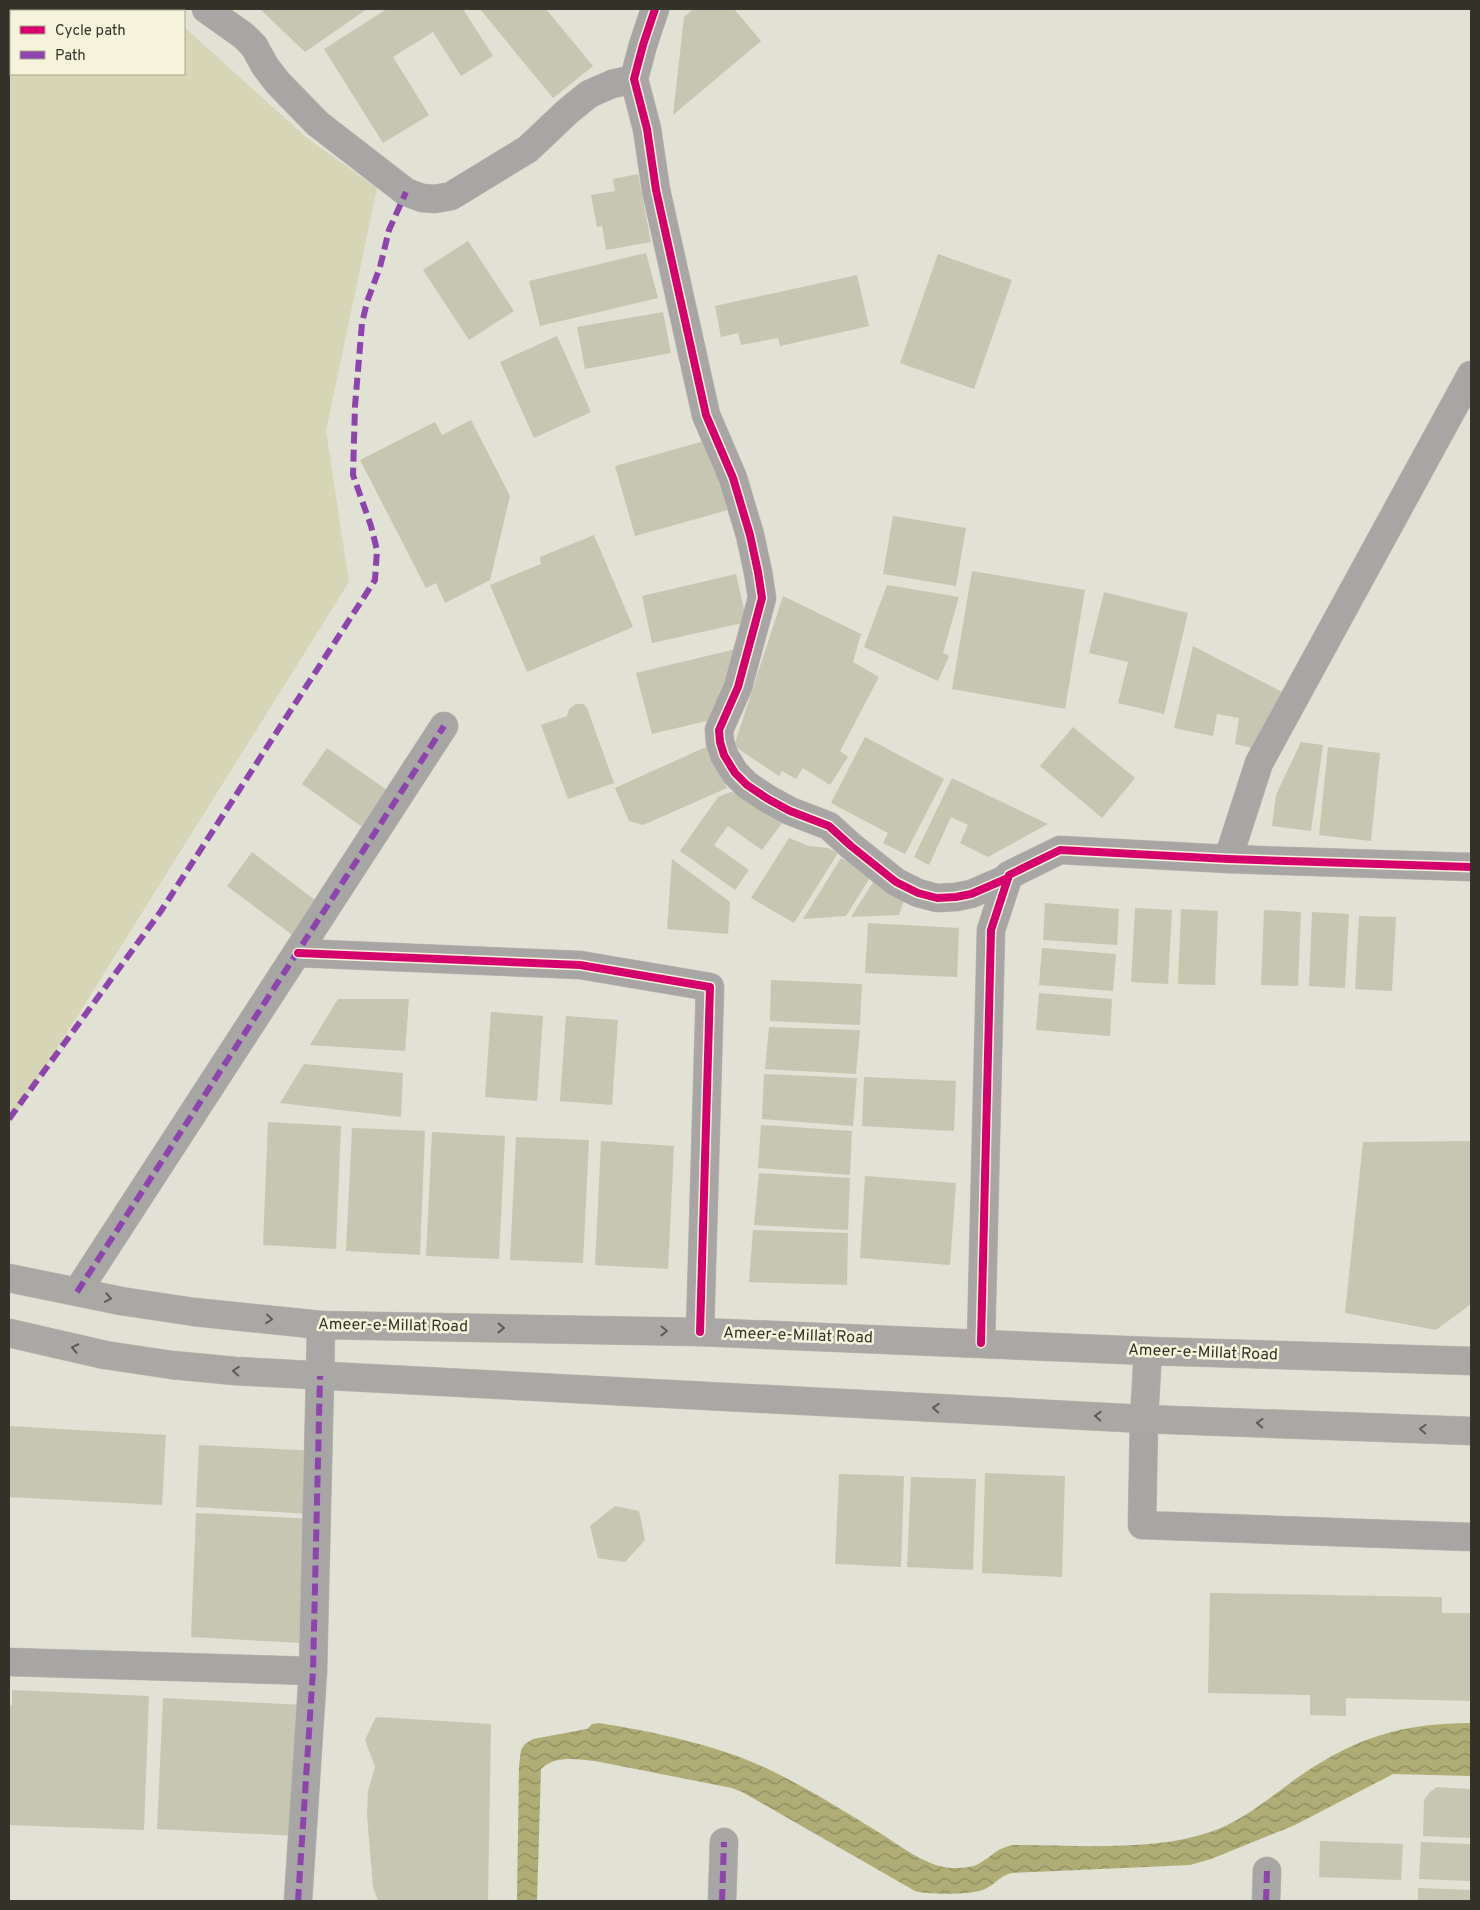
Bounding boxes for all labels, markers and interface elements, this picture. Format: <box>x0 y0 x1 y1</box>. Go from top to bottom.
legend <box>10 10 185 75</box>
text: Cycle path <box>55 22 126 41</box>
text: Path <box>55 47 86 66</box>
one-way arrow <box>103 1293 112 1303</box>
one-way arrow <box>265 1314 273 1325</box>
street label: Ameer-e-Millat Road <box>318 1315 468 1337</box>
one-way arrow <box>498 1323 505 1333</box>
street label: Ameer-e-Millat Road <box>723 1323 873 1349</box>
one-way arrow <box>660 1326 668 1337</box>
street label: Ameer-e-Millat Road <box>1128 1340 1278 1366</box>
one-way arrow <box>71 1344 80 1354</box>
one-way arrow <box>232 1366 240 1377</box>
one-way arrow <box>931 1402 939 1413</box>
one-way arrow <box>1094 1411 1102 1422</box>
one-way arrow <box>1256 1418 1264 1429</box>
one-way arrow <box>1418 1424 1426 1435</box>

